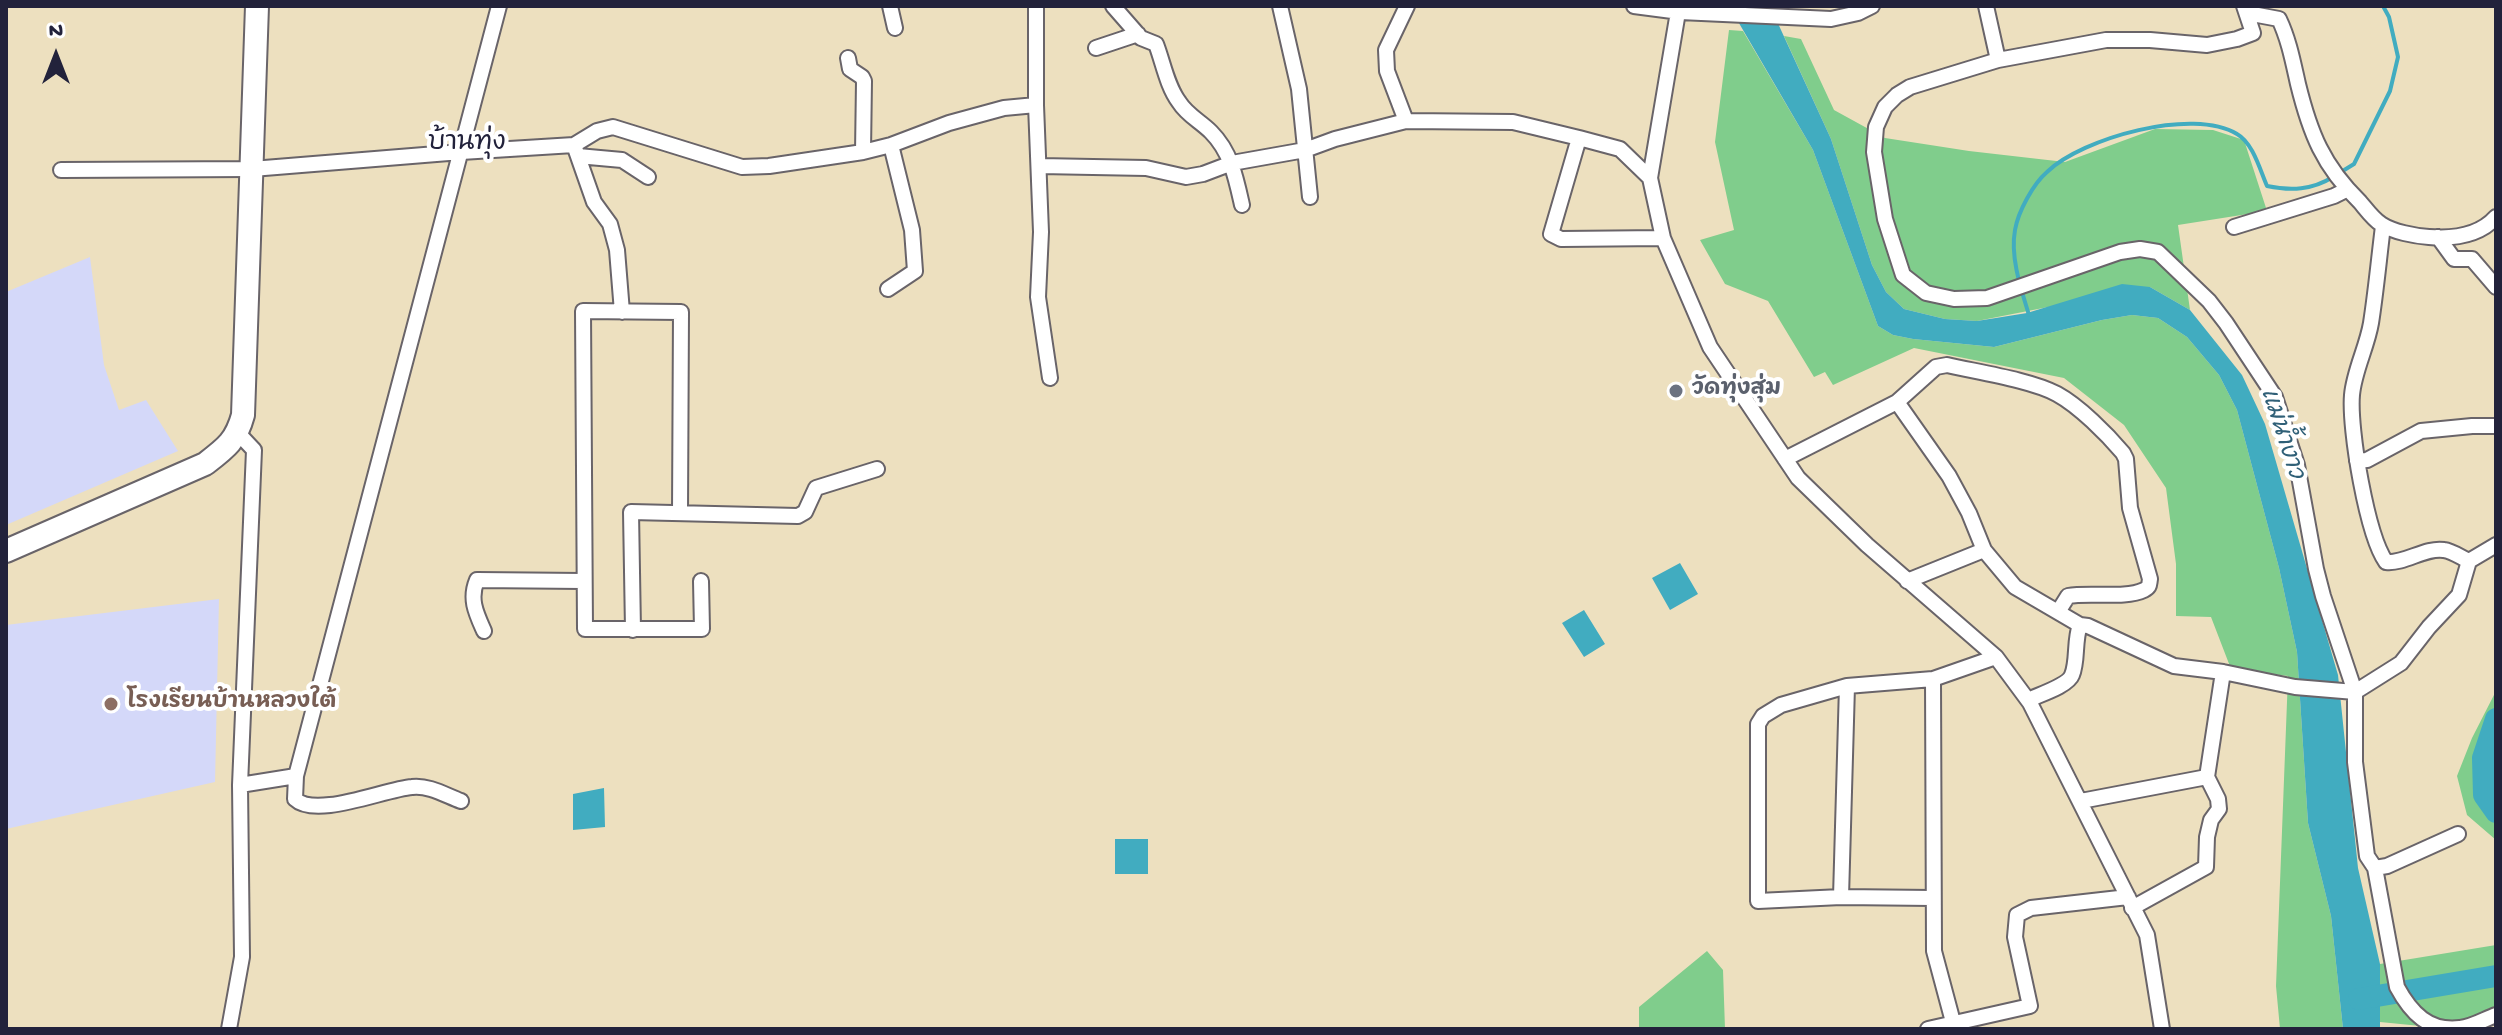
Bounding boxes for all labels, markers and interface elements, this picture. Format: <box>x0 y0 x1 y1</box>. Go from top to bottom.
north arrow <box>16 16 96 96</box>
text: N <box>49 19 63 45</box>
district label: บ้านทุ่ง <box>428 129 506 161</box>
place label: วัดทุ่งสุ่ม <box>1692 378 1781 404</box>
marker: วัดทุ่งสุ่ม <box>1667 382 1685 400</box>
water label: แม่น้ำงาว <box>2252 385 2308 483</box>
place label: โรงเรียนบ้านหลวงใต้ <box>127 691 336 717</box>
marker: โรงเรียนบ้านหลวงใต้ <box>102 695 120 713</box>

